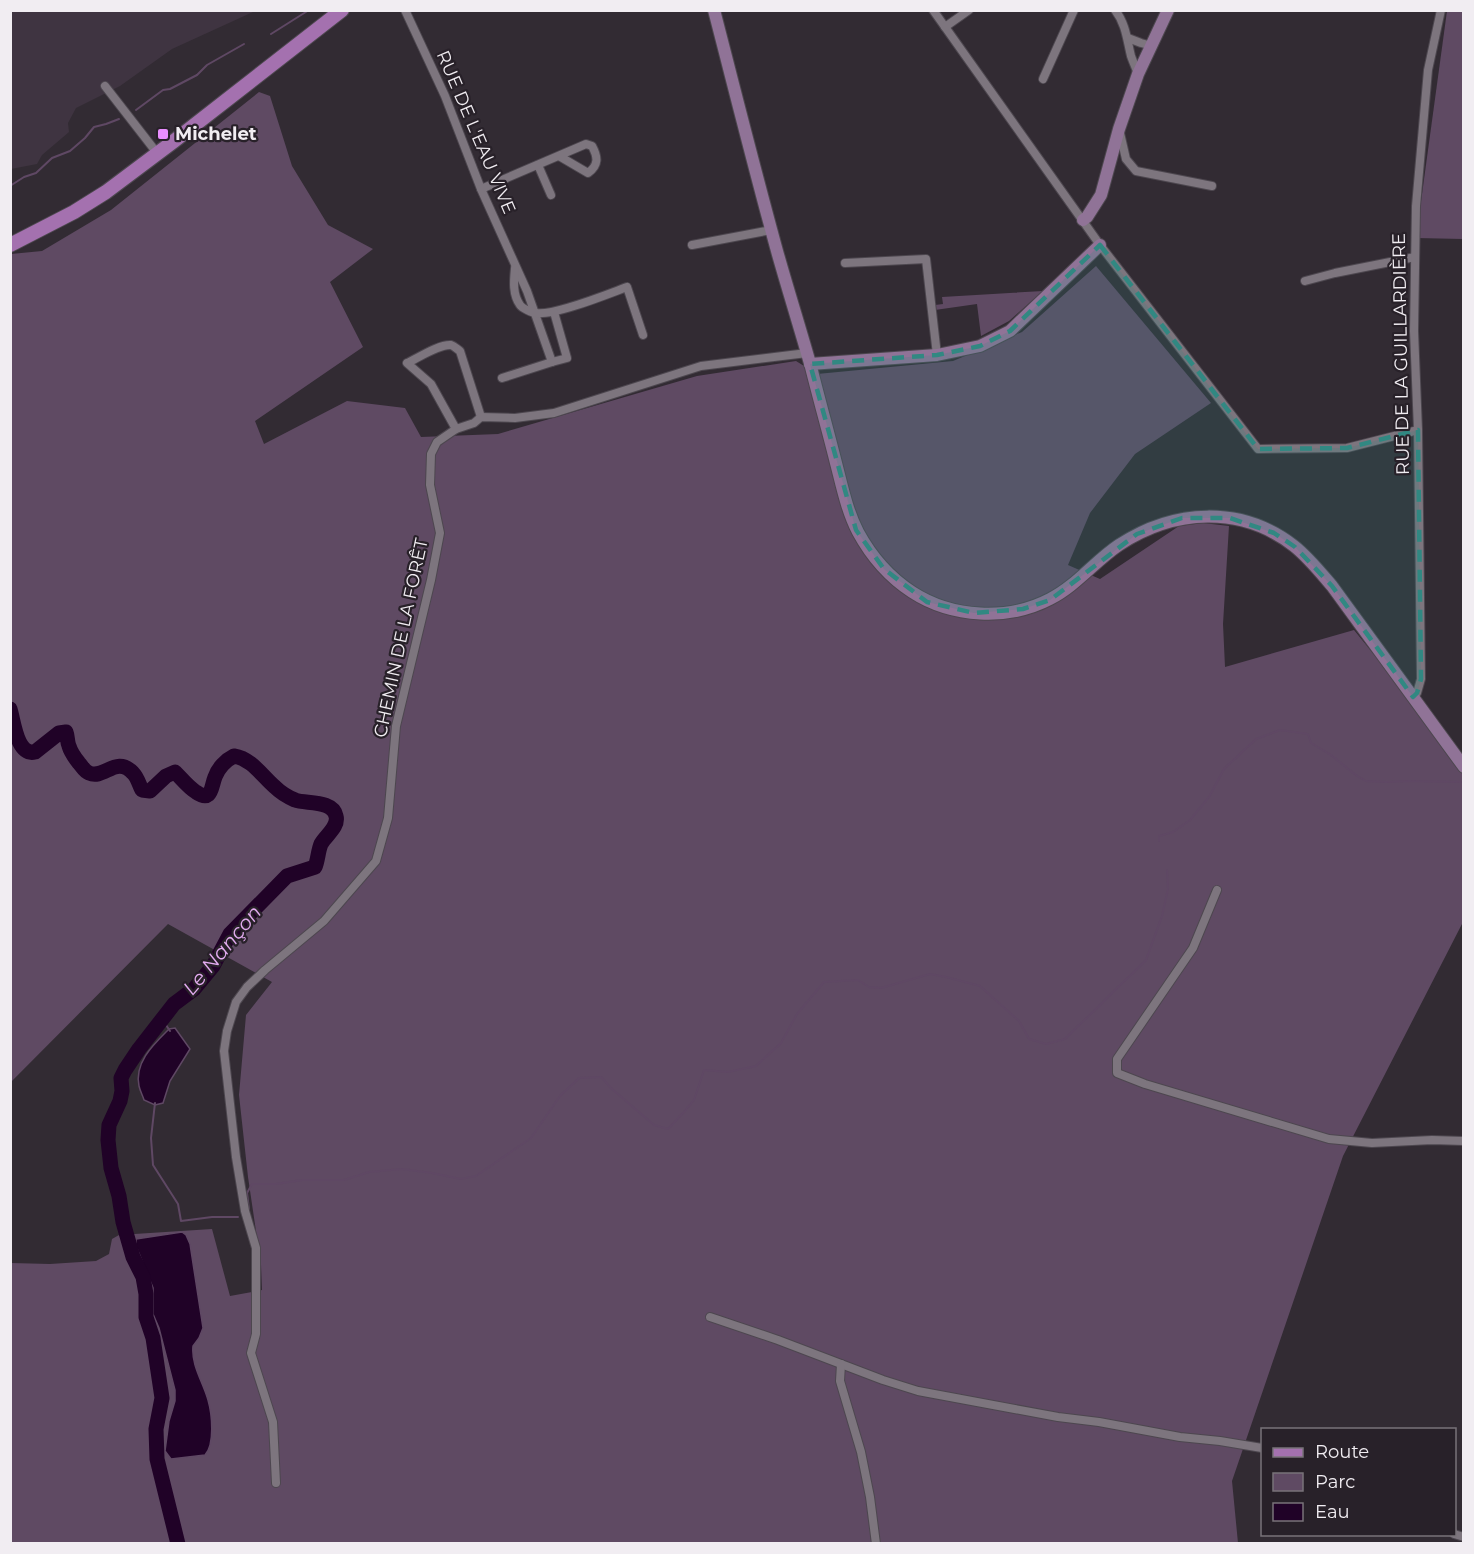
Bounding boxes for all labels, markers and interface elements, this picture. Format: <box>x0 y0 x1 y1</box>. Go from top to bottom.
street label: RUE DE L'EAU VIVE <box>432 47 520 217</box>
place label: Michelet <box>175 123 257 145</box>
marker: Michelet <box>156 127 170 141</box>
street label: RUE DE LA GUILLARDIÈRE <box>1388 233 1414 475</box>
street label: CHEMIN DE LA FORÊT <box>369 536 433 740</box>
water label: Le Nançon <box>178 900 266 1000</box>
legend <box>1261 1428 1456 1536</box>
text: Route <box>1315 1441 1369 1463</box>
text: Parc <box>1315 1471 1355 1493</box>
text: Eau <box>1315 1501 1350 1523</box>

